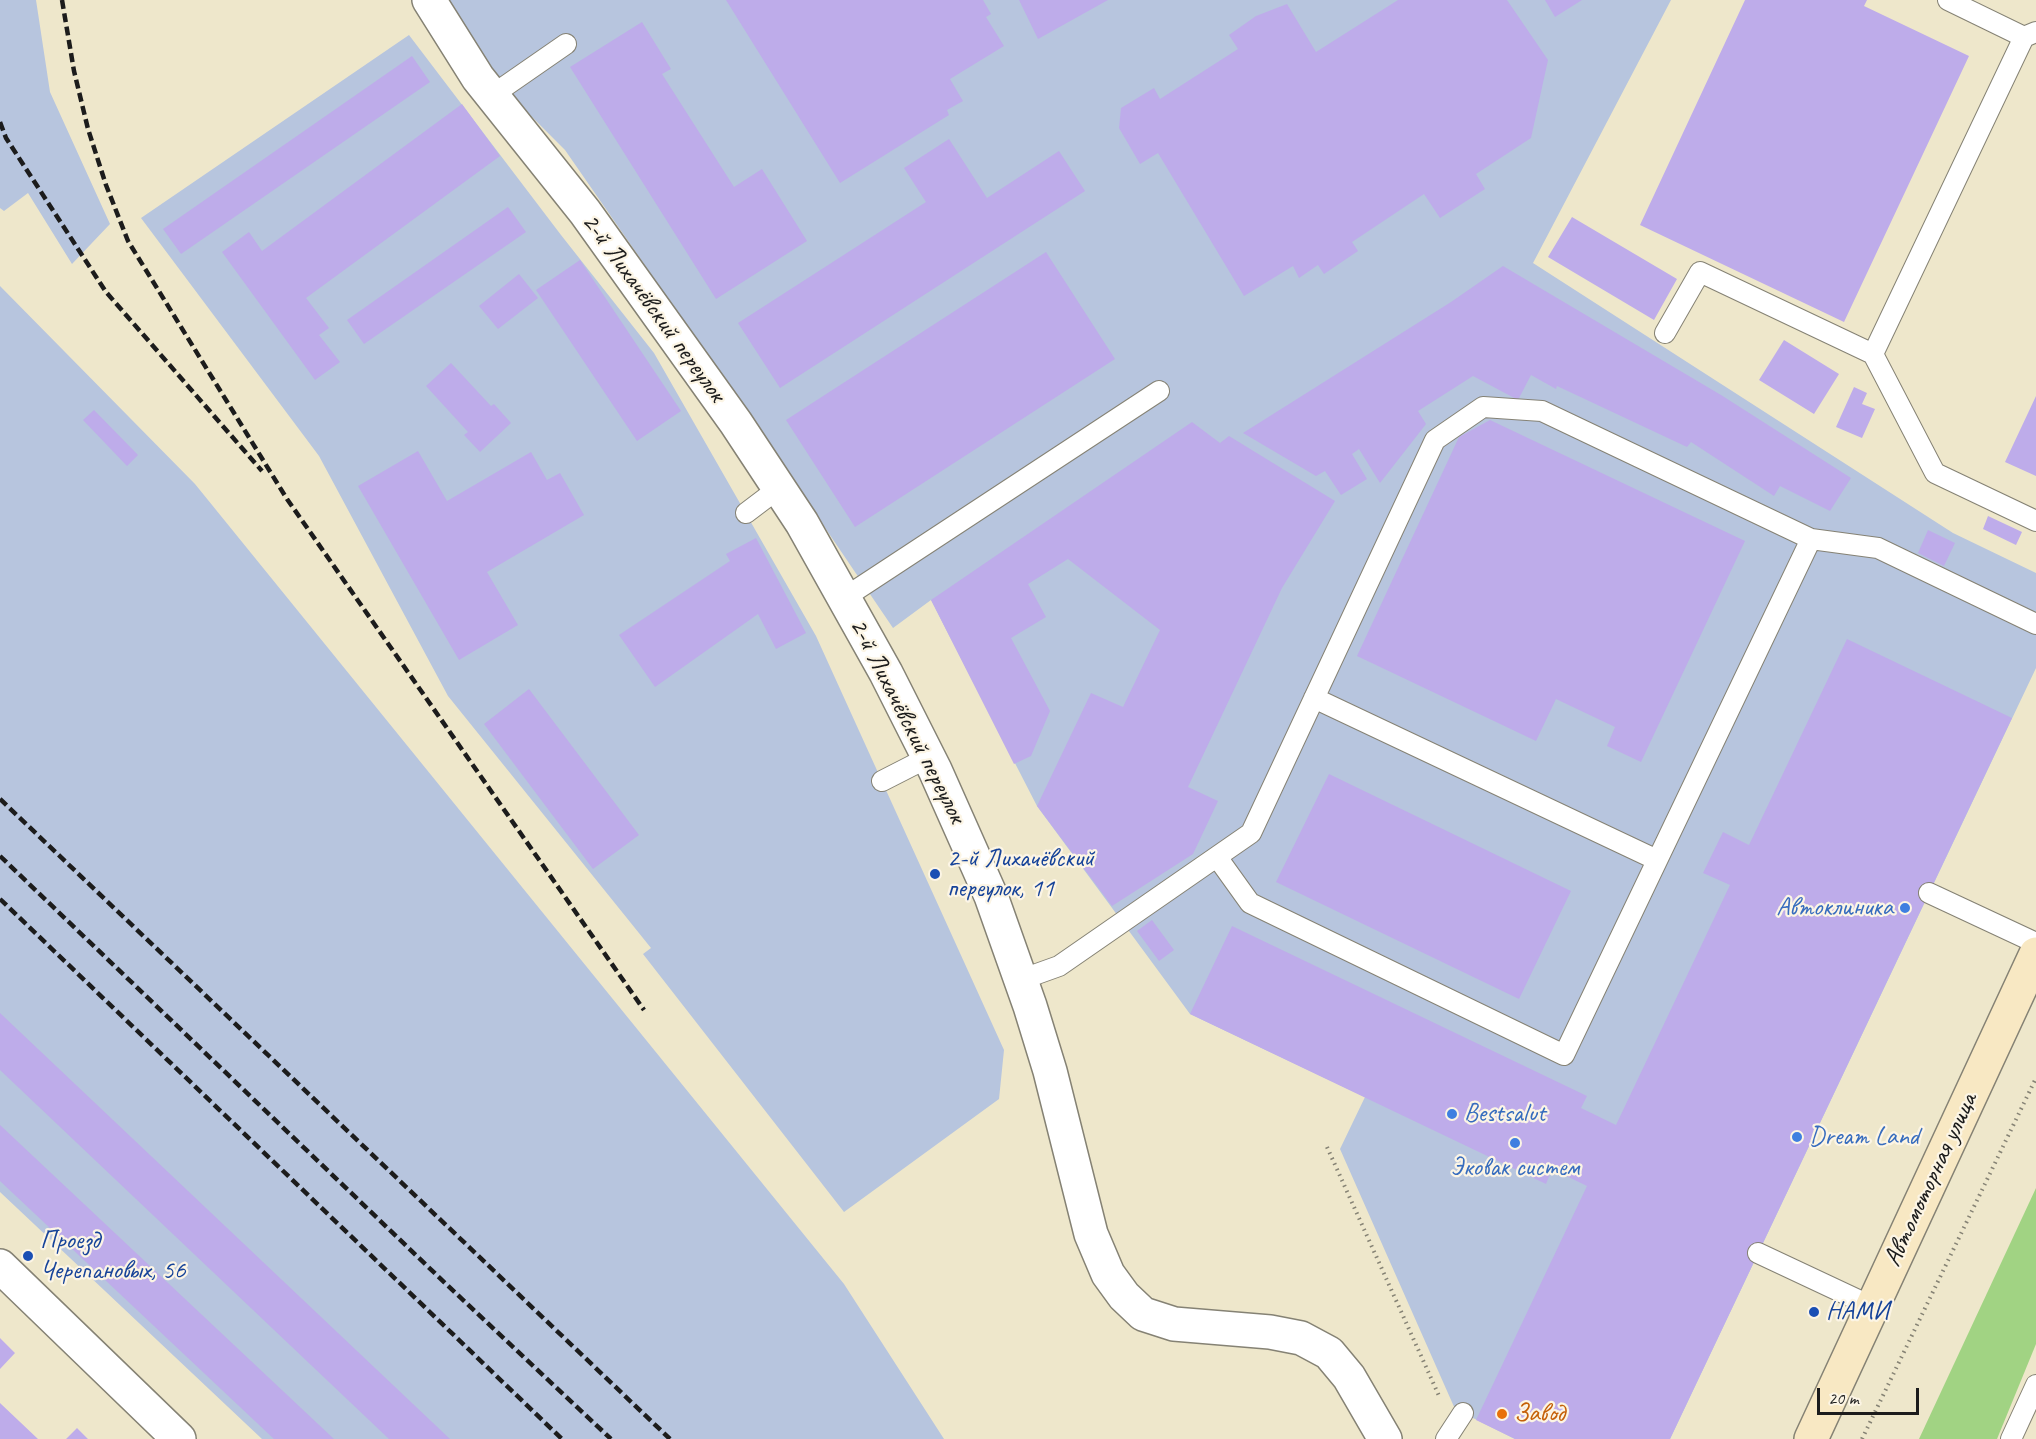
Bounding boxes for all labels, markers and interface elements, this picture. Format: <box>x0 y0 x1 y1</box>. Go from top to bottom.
street label: 2-й Лихачёвский переулок <box>574 208 732 408</box>
street label: 2-й Лихачёвский переулок <box>842 613 972 829</box>
place label: 2-й Лихачёвский переулок, 11 <box>947 843 1094 904</box>
marker: 2-й Лихачёвский переулок, 11 <box>928 867 942 881</box>
place label: Автоклиника <box>1776 892 1893 924</box>
marker: Автоклиника <box>1898 901 1912 915</box>
street label: Автомоторная улица <box>1877 1088 1985 1272</box>
place label: Bestsalut <box>1464 1098 1545 1130</box>
marker: Bestsalut <box>1445 1107 1459 1121</box>
place label: Dream Land <box>1809 1121 1919 1153</box>
marker: Dream Land <box>1790 1130 1804 1144</box>
marker: Эковак систем <box>1508 1136 1522 1150</box>
place label: Эковак систем <box>1450 1152 1580 1184</box>
place label: Проезд Черепановых, 56 <box>40 1225 186 1286</box>
marker: Проезд Черепановых, 56 <box>21 1249 35 1263</box>
place label: НАМИ <box>1826 1296 1888 1328</box>
marker: НАМИ <box>1807 1305 1821 1319</box>
scale bar <box>1820 1376 1922 1414</box>
text: 20 m <box>1828 1387 1859 1409</box>
place label: Завод <box>1514 1398 1565 1430</box>
marker: Завод <box>1495 1407 1509 1421</box>

